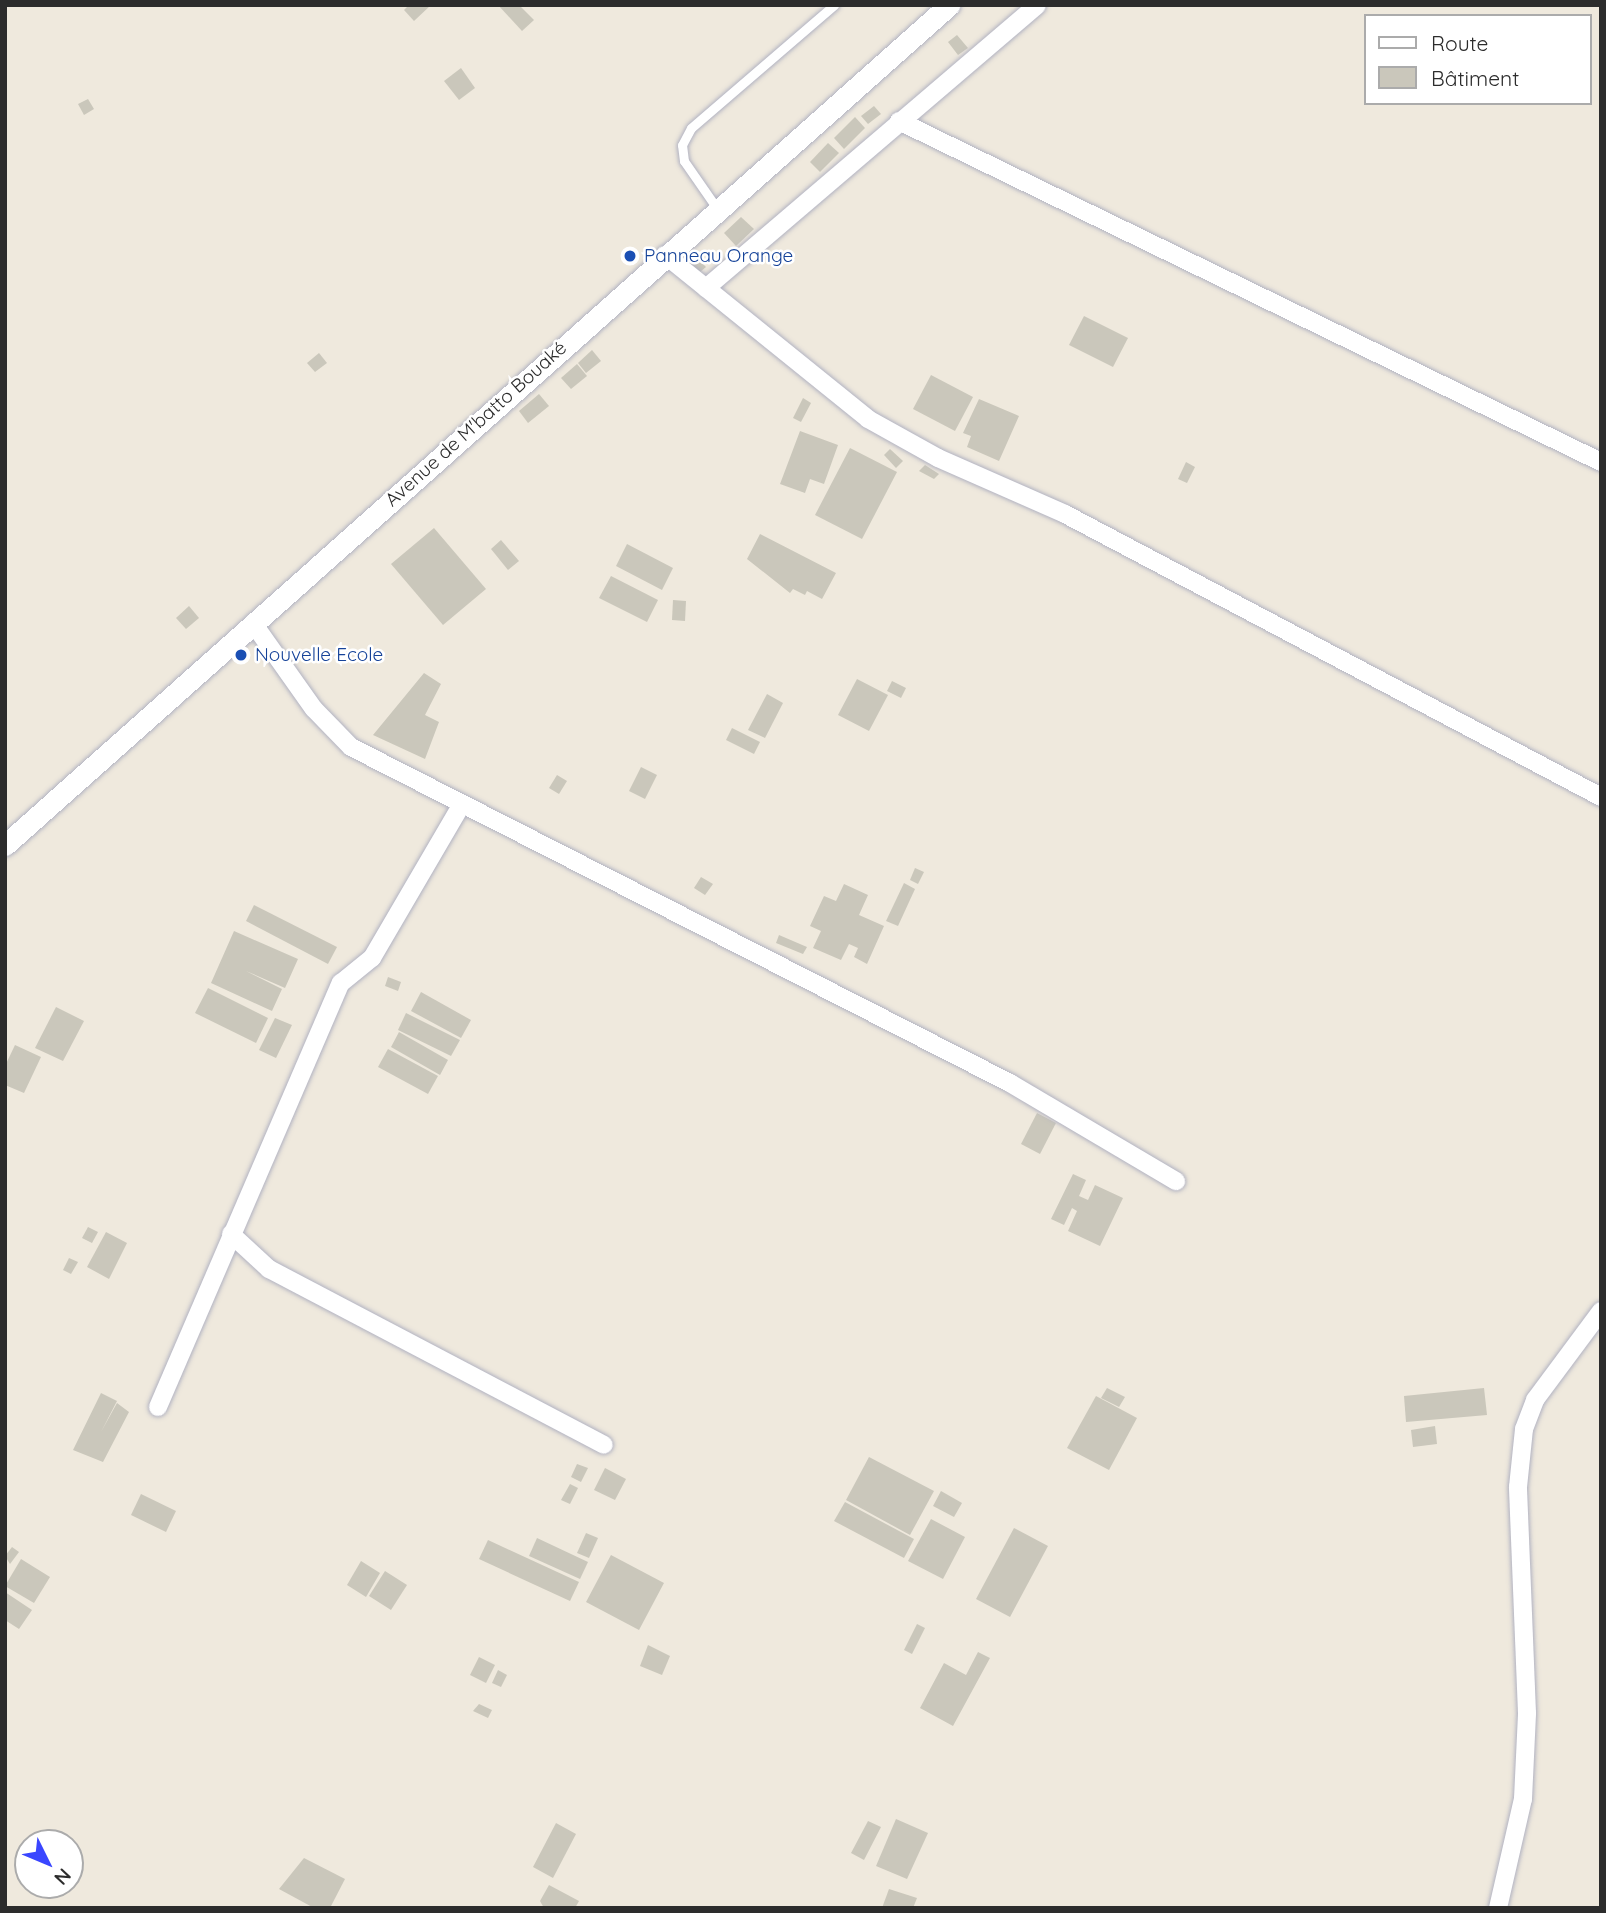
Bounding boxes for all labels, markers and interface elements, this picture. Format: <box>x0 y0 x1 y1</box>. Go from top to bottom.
legend <box>1364 14 1592 105</box>
text: Route <box>1431 30 1488 56</box>
text: Bâtiment <box>1431 65 1519 91</box>
place label: Panneau Orange <box>644 245 793 267</box>
marker: Panneau Orange <box>622 248 638 264</box>
street label: Avenue de M'batto Bouaké <box>381 337 571 511</box>
place label: Nouvelle Ecole <box>255 644 383 666</box>
marker: Nouvelle Ecole <box>233 647 249 663</box>
north arrow <box>14 1829 84 1899</box>
text: N <box>49 1864 76 1890</box>

